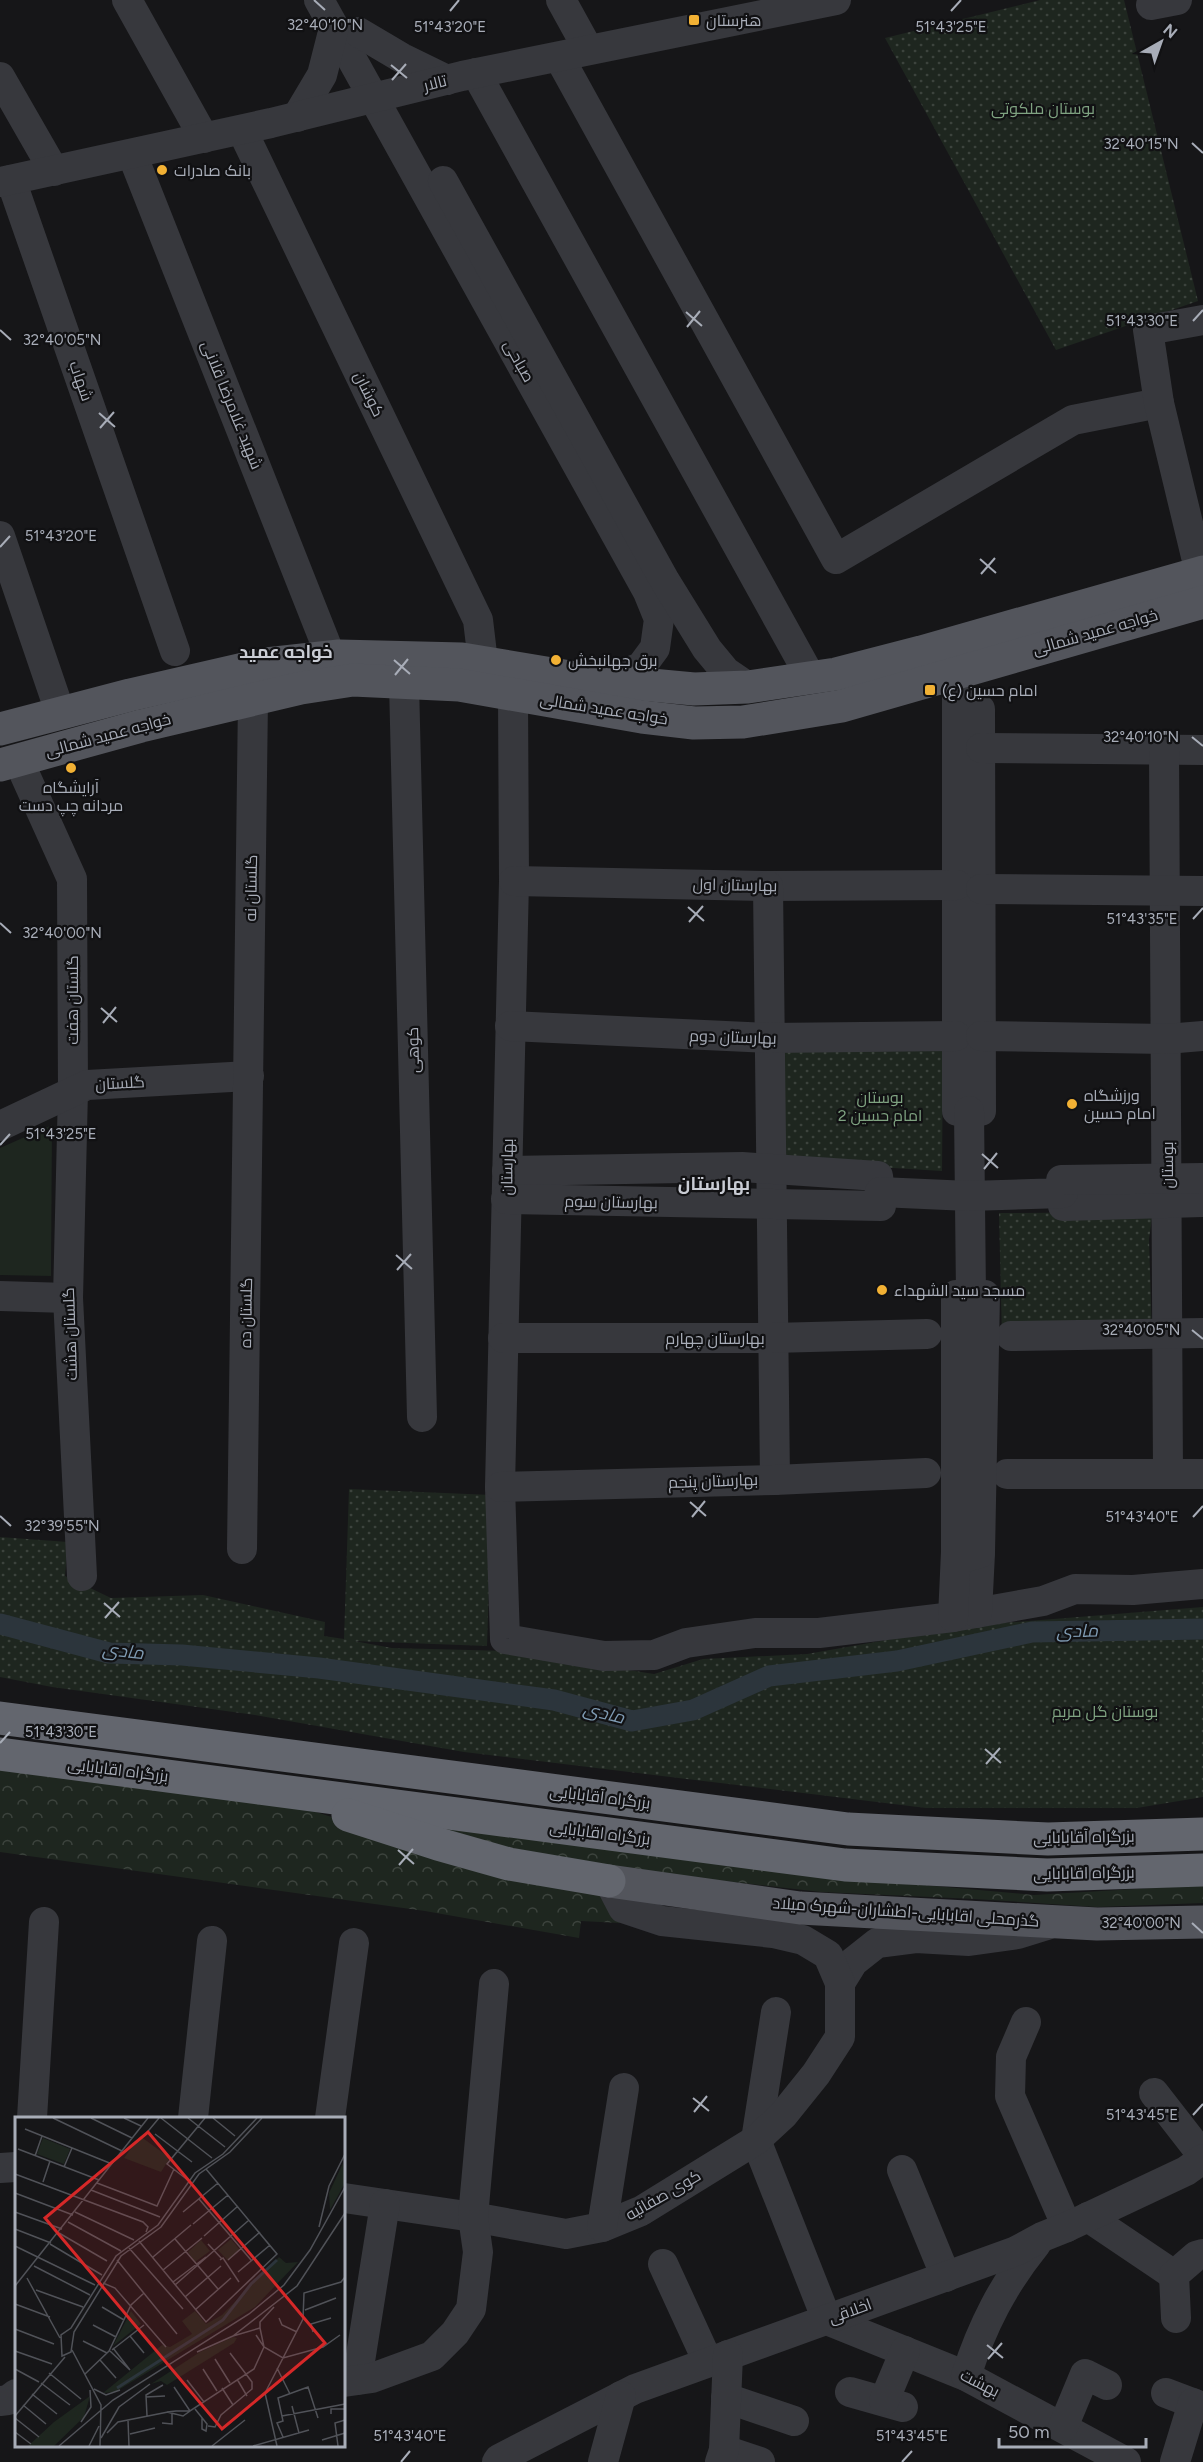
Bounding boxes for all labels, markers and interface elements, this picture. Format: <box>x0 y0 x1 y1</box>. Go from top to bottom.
place label: هنرستان <box>706 11 762 31</box>
north arrow <box>1131 12 1191 72</box>
marker: هنرستان <box>687 13 701 27</box>
text: 32°40'10"N <box>287 16 363 34</box>
text: 51°43'20"E <box>414 18 486 36</box>
text: 51°43'25"E <box>915 18 987 36</box>
text: N <box>1159 20 1181 42</box>
street label: تالار <box>420 71 449 95</box>
park label: بوستان ملکوتی <box>991 99 1095 119</box>
text: 32°40'15"N <box>1103 135 1179 153</box>
place label: بانک صادرات <box>174 161 251 180</box>
marker: بانک صادرات <box>155 163 169 177</box>
text: 51°43'30"E <box>1106 312 1178 330</box>
text: 32°40'05"N <box>23 331 101 349</box>
street label: صباحی <box>499 336 538 386</box>
street label: شهید غلامرضا قلانی <box>197 338 266 472</box>
street label: شهاب <box>64 358 97 404</box>
street label: کوشان <box>349 368 388 420</box>
text: 51°43'20"E <box>25 527 97 545</box>
street label: خواجه عمید شمالی <box>1030 605 1160 660</box>
district label: خواجه عمید <box>239 641 333 663</box>
place label: برق جهانبخش <box>568 651 658 671</box>
marker: برق جهانبخش <box>549 653 563 667</box>
place label: امام حسین (ع) <box>942 681 1038 702</box>
marker: امام حسین (ع) <box>923 683 937 697</box>
street label: خواجه عمید شمالی <box>539 690 669 729</box>
street label: خواجه عمید شمالی <box>43 709 173 762</box>
text: 32°40'10"N <box>1103 728 1179 746</box>
marker: آرایشگاه مردانه چپ دست <box>64 761 78 775</box>
place label: آرایشگاه مردانه چپ دست <box>19 778 123 817</box>
street label: گلستان نه <box>241 854 262 922</box>
street label: بهارستان اول <box>692 875 778 896</box>
text: 51°43'35"E <box>1106 910 1178 928</box>
text: 32°40'00"N <box>22 924 102 942</box>
street label: گلستان هفت <box>63 955 83 1045</box>
street label: بهارستان دوم <box>689 1026 777 1050</box>
street label: کوهی <box>403 1027 424 1073</box>
street label: گلستان <box>95 1072 145 1095</box>
place label: ورزشگاه امام حسین <box>1084 1086 1156 1125</box>
park label: بوستان امام حسین 2 <box>838 1088 922 1127</box>
marker: ورزشگاه امام حسین <box>1065 1097 1079 1111</box>
text: 51°43'25"E <box>25 1125 97 1143</box>
street label: بهارستان <box>497 1138 518 1196</box>
street label: بوستان <box>1158 1142 1178 1188</box>
district label: بهارستان <box>678 1173 750 1195</box>
street label: بهارستان سوم <box>564 1192 658 1214</box>
street label: گلستان ده <box>236 1278 257 1348</box>
place label: مسجد سید الشهداء <box>894 1281 1025 1301</box>
marker: مسجد سید الشهداء <box>875 1283 889 1297</box>
street label: گلستان هشت <box>59 1287 82 1381</box>
text: 32°40'05"N <box>1102 1321 1180 1339</box>
street label: بهارستان چهارم <box>665 1329 765 1350</box>
street label: بهارستان پنجم <box>668 1470 758 1494</box>
text: 51°43'40"E <box>1105 1508 1179 1526</box>
text: 32°39'55"N <box>24 1517 100 1535</box>
water label: مادی <box>1056 1620 1098 1642</box>
water label: مادی <box>101 1638 145 1664</box>
water label: مادی <box>581 1697 627 1729</box>
park label: بوستان گل مریم <box>1052 1702 1158 1723</box>
text: 51°43'30"E <box>25 1723 97 1741</box>
street label: بزرگراه اقابابایی <box>66 1754 170 1787</box>
street label: بزرگراه آقابابایی <box>548 1781 652 1814</box>
street label: بزرگراه اقابابایی <box>548 1817 652 1850</box>
street label: بزرگراه آقابابایی <box>1033 1827 1135 1848</box>
street label: بزرگراه اقابابایی <box>1033 1863 1135 1884</box>
street label: گذرمحلی اقابابایی-اطشاران-شهرک میلاد <box>772 1893 1040 1932</box>
text: 32°40'00"N <box>1101 1914 1181 1932</box>
text: 51°43'45"E <box>1106 2106 1178 2124</box>
inset map <box>15 2117 345 2447</box>
street label: کوی صفائیه <box>622 2166 705 2225</box>
street label: اخلاقی <box>826 2294 875 2328</box>
street label: بهشت <box>957 2365 1003 2402</box>
scale bar <box>999 2411 1146 2449</box>
text: 50 m <box>1008 2421 1050 2443</box>
text: 51°43'40"E <box>373 2427 447 2445</box>
text: 51°43'45"E <box>876 2427 948 2445</box>

